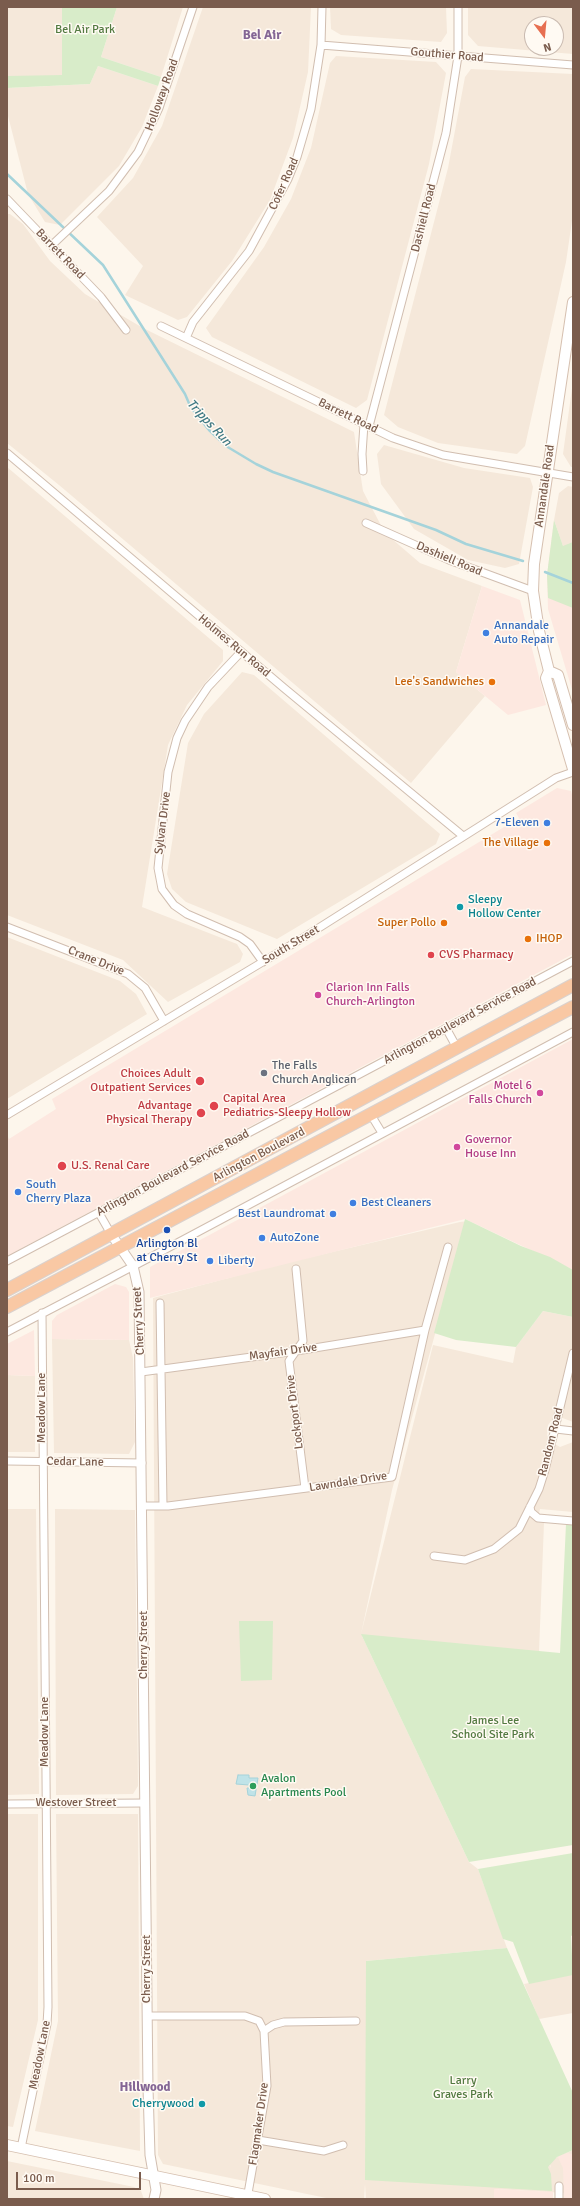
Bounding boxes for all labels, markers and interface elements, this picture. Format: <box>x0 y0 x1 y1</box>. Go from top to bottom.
north arrow <box>524 16 564 56</box>
park label: Bel Air Park <box>55 23 115 37</box>
district label: Bel Air <box>243 28 281 44</box>
text: N <box>542 40 553 54</box>
street label: Gouthier Road <box>410 45 484 65</box>
street label: Holloway Road <box>142 57 182 133</box>
street label: Cofer Road <box>266 156 302 212</box>
street label: Dashiell Road <box>409 182 439 254</box>
street label: Barrett Road <box>32 226 88 282</box>
street label: Barrett Road <box>316 395 380 437</box>
water label: Tripps Run <box>183 396 235 450</box>
street label: Annandale Road <box>532 444 558 528</box>
street label: Dashiell Road <box>414 539 484 579</box>
street label: Holmes Run Road <box>195 612 273 680</box>
place label: Annandale Auto Repair <box>494 619 554 647</box>
marker: Annandale Auto Repair <box>481 628 491 638</box>
place label: Lee's Sandwiches <box>394 675 484 689</box>
marker: Lee's Sandwiches <box>487 677 497 687</box>
street label: Sylvan Drive <box>152 791 174 855</box>
place label: 7-Eleven <box>494 816 539 830</box>
marker: 7-Eleven <box>542 818 552 828</box>
place label: The Village <box>482 836 539 850</box>
marker: The Village <box>542 838 552 848</box>
place label: Sleepy Hollow Center <box>468 893 541 921</box>
marker: Sleepy Hollow Center <box>455 902 465 912</box>
place label: Super Pollo <box>378 916 436 930</box>
marker: Super Pollo <box>439 918 449 928</box>
street label: South Street <box>260 922 322 968</box>
place label: IHOP <box>536 932 562 946</box>
marker: IHOP <box>523 934 533 944</box>
street label: Crane Drive <box>66 943 126 979</box>
place label: CVS Pharmacy <box>439 948 513 962</box>
marker: CVS Pharmacy <box>426 950 436 960</box>
street label: Arlington Boulevard Service Road <box>381 975 539 1067</box>
place label: Clarion Inn Falls Church-Arlington <box>326 981 415 1009</box>
marker: Clarion Inn Falls Church-Arlington <box>313 990 323 1000</box>
place label: The Falls Church Anglican <box>272 1059 357 1087</box>
place label: Choices Adult Outpatient Services <box>90 1067 191 1095</box>
marker: The Falls Church Anglican <box>259 1068 269 1078</box>
marker: Choices Adult Outpatient Services <box>194 1075 206 1087</box>
place label: Motel 6 Falls Church <box>469 1079 532 1107</box>
marker: Motel 6 Falls Church <box>535 1088 545 1098</box>
place label: Capital Area Pediatrics-Sleepy Hollow <box>223 1092 351 1120</box>
place label: Advantage Physical Therapy <box>106 1099 192 1127</box>
marker: Capital Area Pediatrics-Sleepy Hollow <box>208 1100 220 1112</box>
marker: Advantage Physical Therapy <box>195 1107 207 1119</box>
street label: Arlington Boulevard <box>210 1125 308 1185</box>
street label: Arlington Boulevard Service Road <box>94 1127 252 1219</box>
place label: Governor House Inn <box>465 1133 516 1161</box>
marker: Governor House Inn <box>452 1142 462 1152</box>
place label: U.S. Renal Care <box>71 1159 150 1173</box>
marker: U.S. Renal Care <box>56 1160 68 1172</box>
place label: South Cherry Plaza <box>26 1178 91 1206</box>
marker: South Cherry Plaza <box>13 1187 23 1197</box>
place label: Best Cleaners <box>361 1196 431 1210</box>
marker: Best Cleaners <box>348 1198 358 1208</box>
place label: Best Laundromat <box>238 1207 325 1221</box>
marker: Best Laundromat <box>328 1209 338 1219</box>
marker: Arlington Bl at Cherry St <box>162 1225 172 1235</box>
place label: AutoZone <box>270 1231 319 1245</box>
marker: AutoZone <box>257 1233 267 1243</box>
place label: Arlington Bl at Cherry St <box>136 1237 198 1265</box>
place label: Liberty <box>218 1254 254 1268</box>
marker: Liberty <box>205 1256 215 1266</box>
street label: Cherry Street <box>130 1286 148 1356</box>
street label: Mayfair Drive <box>248 1340 318 1364</box>
street label: Meadow Lane <box>35 1373 49 1443</box>
street label: Lockport Drive <box>283 1374 307 1450</box>
street label: Random Road <box>536 1406 566 1478</box>
street label: Cedar Lane <box>46 1454 104 1470</box>
street label: Lawndale Drive <box>308 1469 388 1495</box>
street label: Cherry Street <box>137 1611 151 1679</box>
street label: Meadow Lane <box>38 1697 52 1767</box>
park label: James Lee School Site Park <box>451 1714 535 1742</box>
place label: Avalon Apartments Pool <box>261 1772 346 1800</box>
marker: Avalon Apartments Pool <box>248 1781 258 1791</box>
street label: Westover Street <box>36 1796 116 1810</box>
street label: Cherry Street <box>140 1935 154 2003</box>
street label: Meadow Lane <box>26 2019 54 2091</box>
park label: Larry Graves Park <box>433 2074 493 2102</box>
district label: Hillwood <box>119 2080 171 2096</box>
street label: Flagmaker Drive <box>246 2082 272 2166</box>
place label: Cherrywood <box>132 2097 194 2111</box>
marker: Cherrywood <box>197 2099 207 2109</box>
scale bar <box>18 2164 143 2190</box>
text: 100 m <box>23 2171 55 2186</box>

